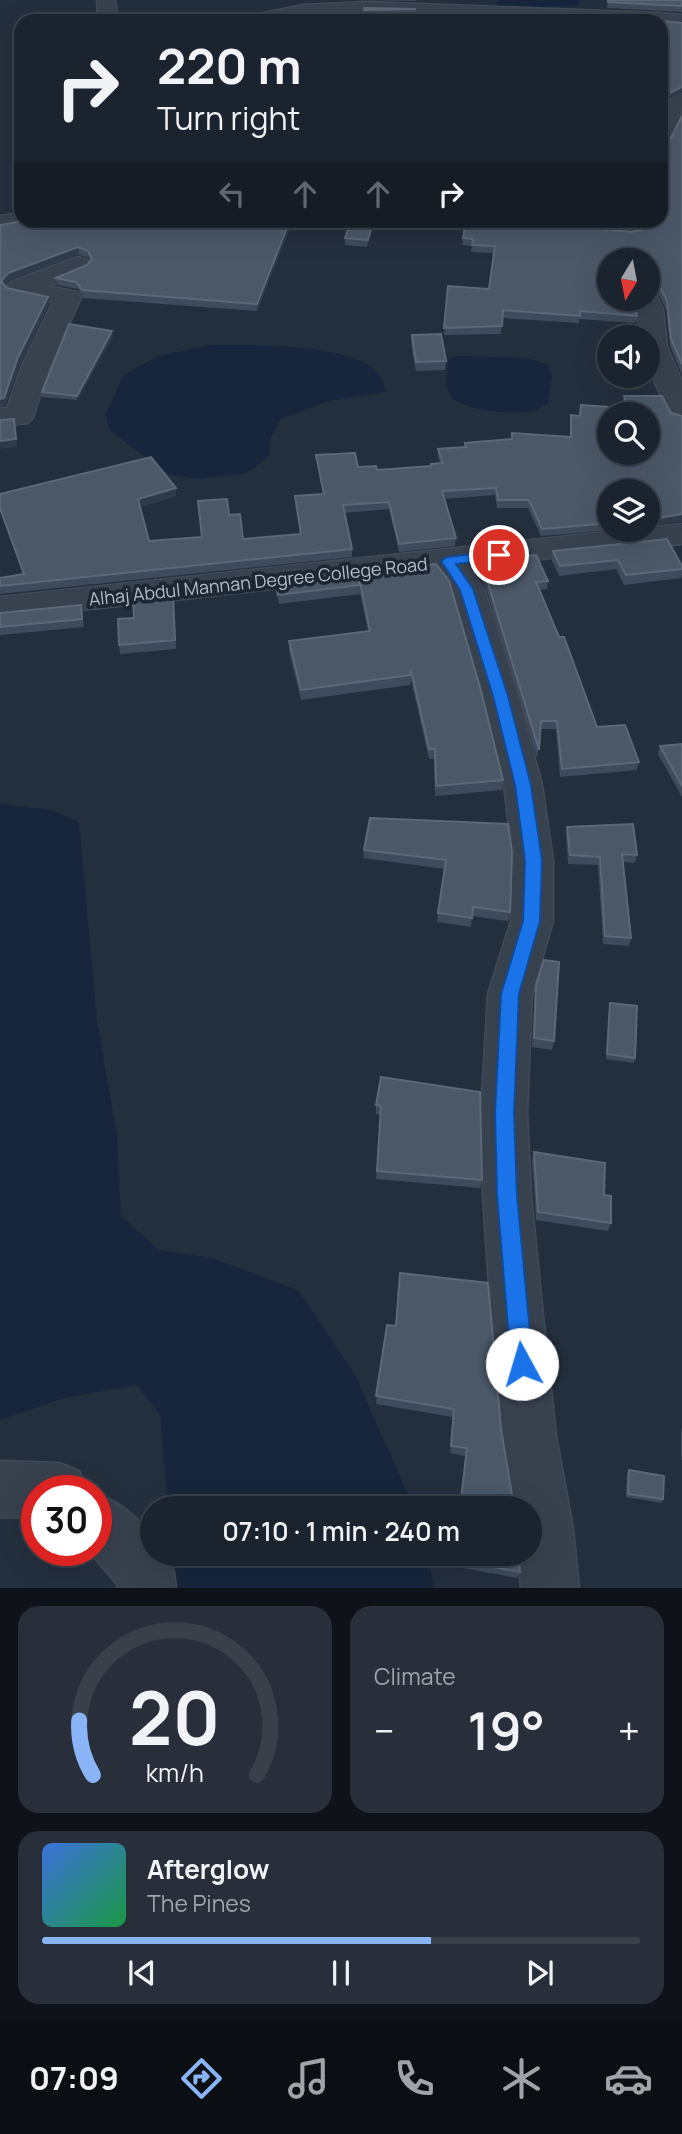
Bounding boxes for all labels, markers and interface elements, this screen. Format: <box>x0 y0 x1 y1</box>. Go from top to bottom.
text: 220 m <box>157 32 301 99</box>
icon: right <box>42 42 133 133</box>
text: Turn right <box>157 96 300 140</box>
icon: left <box>213 175 251 213</box>
icon: ahead <box>286 175 324 213</box>
icon: ahead <box>359 175 397 213</box>
icon: right <box>432 175 470 213</box>
north arrow <box>597 248 660 312</box>
map controls <box>597 248 660 542</box>
button: sound <box>597 325 660 388</box>
button: search <box>597 402 660 465</box>
button: layers <box>597 479 660 542</box>
pin <box>469 525 529 585</box>
icon: arrive <box>480 536 518 574</box>
street label: Alhaj Abdul Mannan Degree College Road <box>87 551 429 611</box>
position arrow <box>485 1327 559 1401</box>
speed limit sign: 30 <box>21 1475 112 1566</box>
text: 07:10 · 1 min · 240 m <box>222 1513 460 1549</box>
text: Climate <box>374 1660 456 1692</box>
text: 20 <box>129 1668 221 1768</box>
text: 19° <box>467 1695 545 1766</box>
text: − <box>374 1704 395 1756</box>
text: + <box>618 1704 640 1756</box>
text: km/h <box>146 1755 204 1790</box>
text: Afterglow <box>147 1851 269 1887</box>
text: The Pines <box>147 1887 251 1919</box>
icon: previous <box>123 1954 161 1992</box>
icon: pause <box>322 1954 360 1992</box>
icon: next <box>521 1954 559 1992</box>
icon: directions <box>177 2054 226 2103</box>
icon: music <box>284 2054 333 2103</box>
icon: phone <box>390 2054 439 2103</box>
icon: climate <box>497 2054 546 2103</box>
icon: car <box>604 2054 653 2103</box>
text: 07:09 <box>29 2056 119 2100</box>

